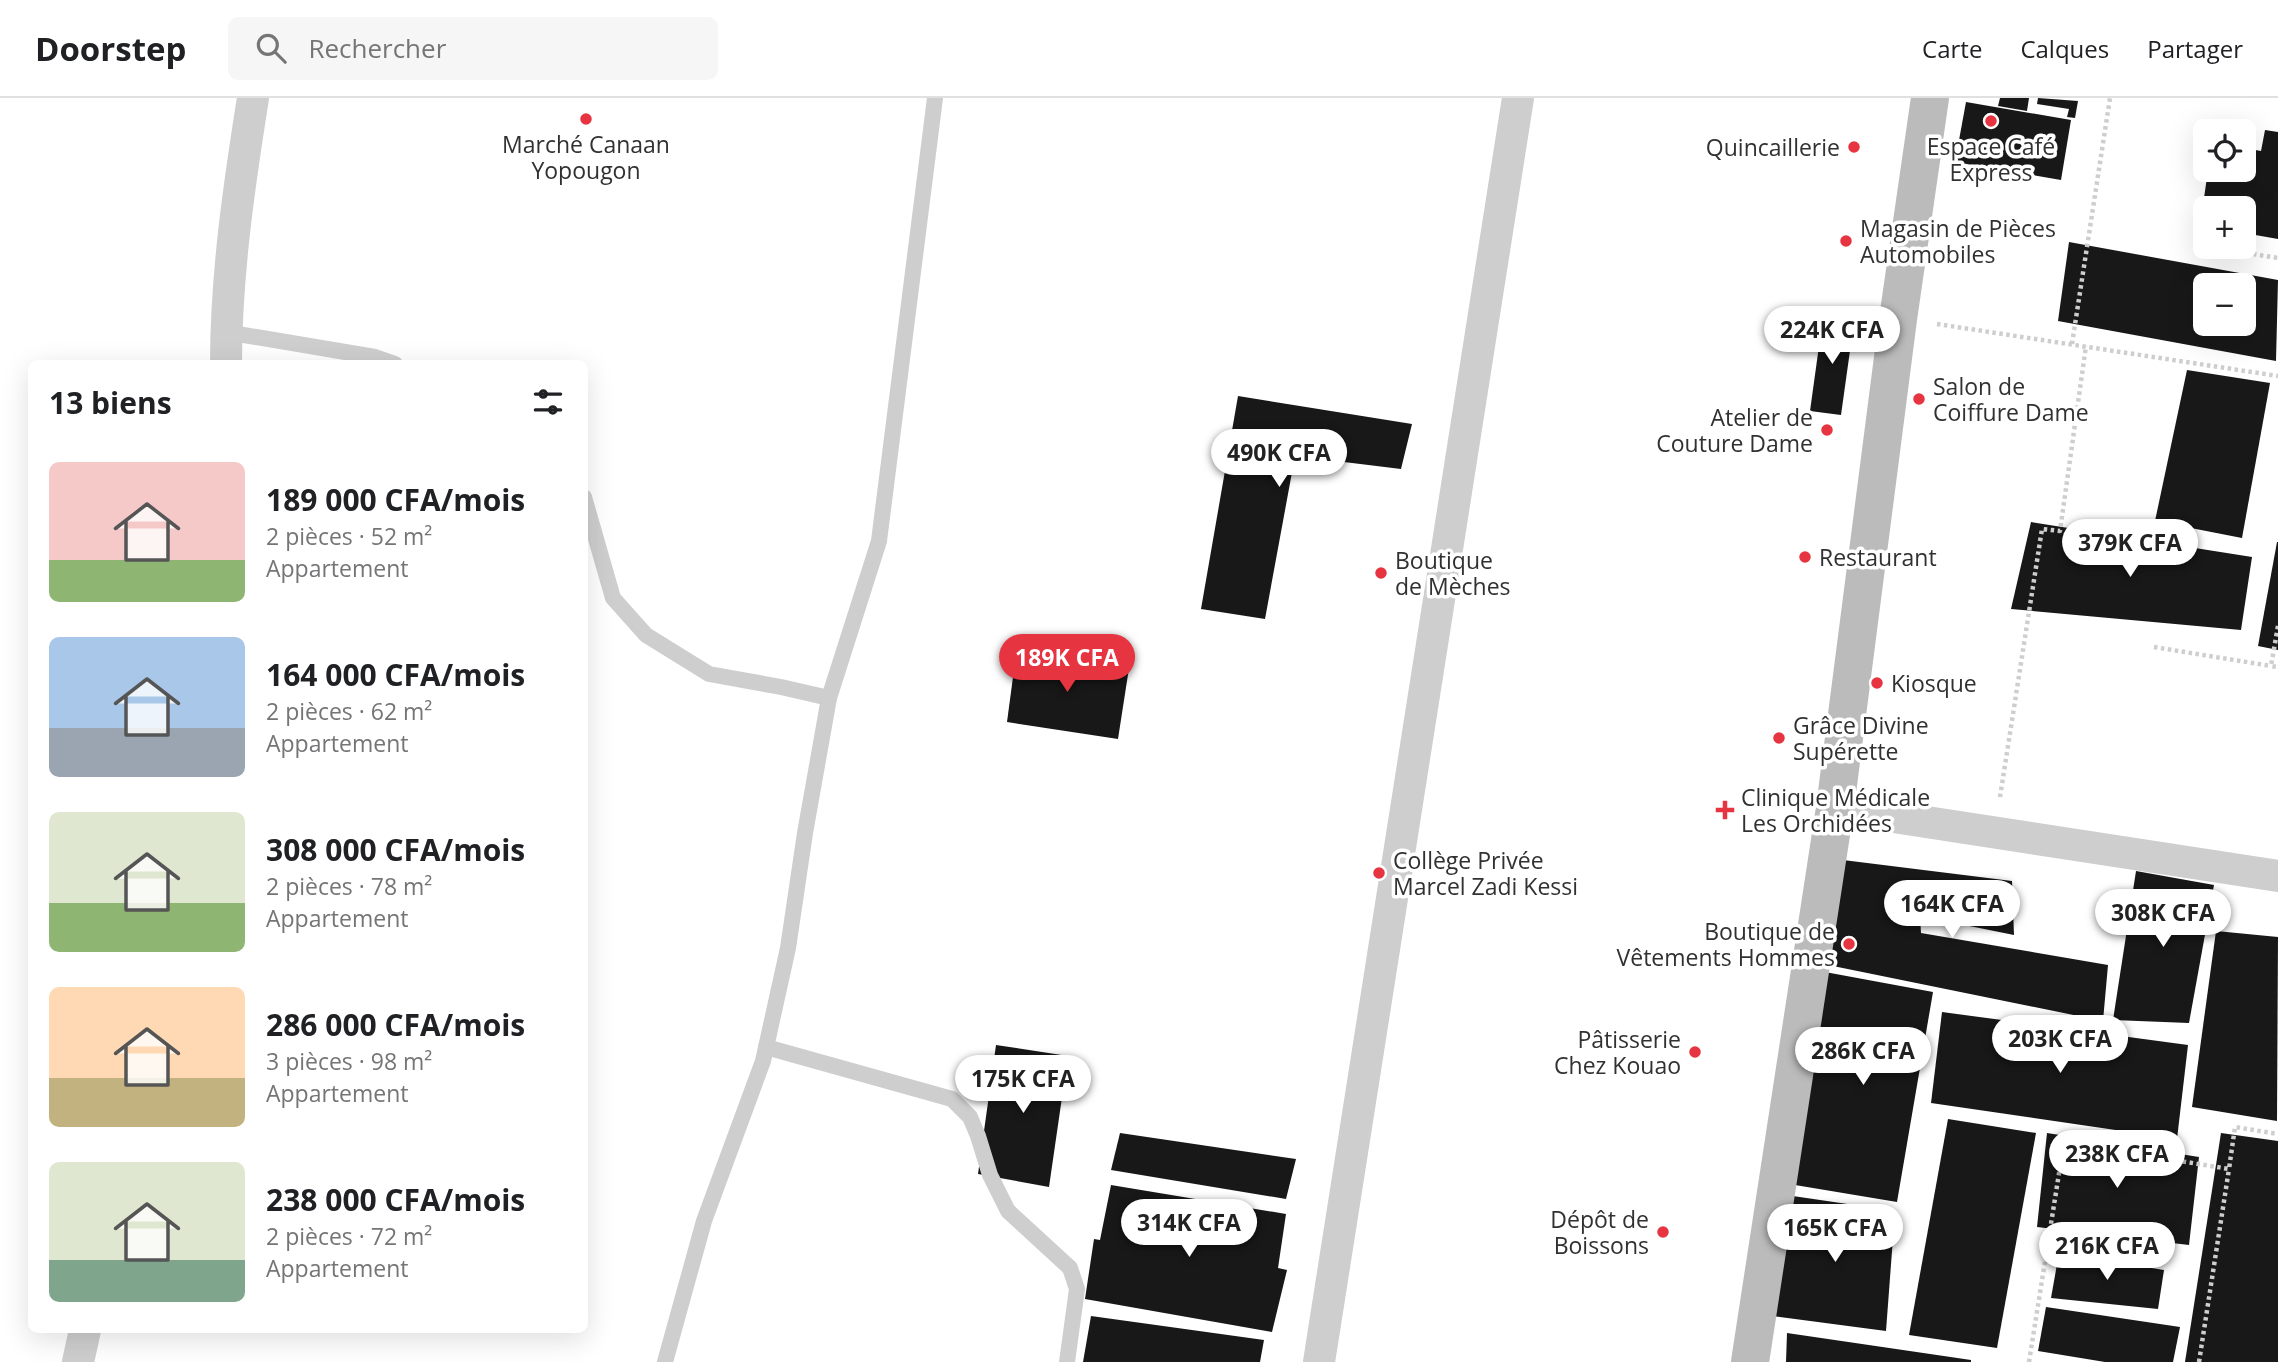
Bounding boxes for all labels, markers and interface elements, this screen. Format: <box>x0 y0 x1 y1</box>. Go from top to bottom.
search box <box>228 17 718 80</box>
text: Doorstep <box>35 26 186 71</box>
icon: search <box>252 29 290 67</box>
text: Rechercher <box>308 30 446 66</box>
text: Carte <box>1922 32 1982 65</box>
text: Calques <box>2020 32 2109 65</box>
text: Partager <box>2147 32 2243 65</box>
marker: Marché Canaan Yopougon <box>578 111 594 127</box>
marker: Espace Café Express <box>1983 113 1999 129</box>
map controls <box>2193 119 2256 336</box>
button: locate <box>2193 119 2256 182</box>
place label: Marché Canaan Yopougon <box>502 128 670 186</box>
place label: Espace Café Express <box>1927 130 2055 188</box>
place label: Quincaillerie <box>1706 131 1840 163</box>
marker: Quincaillerie <box>1846 139 1862 155</box>
button: + <box>2193 196 2256 259</box>
place label: Magasin de Pièces Automobiles <box>1860 212 2056 270</box>
marker: Magasin de Pièces Automobiles <box>1838 233 1854 249</box>
button: − <box>2193 273 2256 336</box>
pin: 224K CFA <box>1760 306 1904 366</box>
text: 224K CFA <box>1780 313 1884 345</box>
place label: Salon de Coiffure Dame <box>1933 370 2089 428</box>
text: 13 biens <box>49 382 172 423</box>
icon: filters <box>529 383 567 421</box>
marker: Salon de Coiffure Dame <box>1911 391 1927 407</box>
place label: Atelier de Couture Dame <box>1656 401 1813 459</box>
marker: Atelier de Couture Dame <box>1819 422 1835 438</box>
pin: 490K CFA <box>1207 430 1351 489</box>
text: 490K CFA <box>1227 436 1331 468</box>
text: 189 000 CFA/mois <box>266 479 525 520</box>
icon: home <box>105 490 189 574</box>
pin: 379K CFA <box>2058 519 2202 579</box>
text: 2 pièces · 52 m² <box>266 520 432 552</box>
text: 379K CFA <box>2078 526 2182 558</box>
place label: Restaurant <box>1819 541 1937 573</box>
place label: Boutique de Mèches <box>1395 544 1511 602</box>
marker: Restaurant <box>1797 549 1813 565</box>
text: Appartement <box>266 552 409 584</box>
marker: Boutique de Mèches <box>1373 565 1389 581</box>
pin: 189K CFA <box>995 634 1139 694</box>
text: 189K CFA <box>1015 641 1119 673</box>
text: 164 000 CFA/mois <box>266 654 525 695</box>
icon: home <box>105 665 189 749</box>
place label: Kiosque <box>1891 667 1977 699</box>
marker: Kiosque <box>1869 675 1885 691</box>
text: 2 pièces · 62 m² <box>266 695 432 727</box>
place label: Grâce Divine Supérette <box>1793 709 1929 767</box>
text: Appartement <box>266 727 409 759</box>
marker: Grâce Divine Supérette <box>1771 730 1787 746</box>
place label: Clinique Médicale Les Orchidées <box>1741 781 1930 839</box>
marker: Clinique Médicale Les Orchidées <box>1715 800 1735 820</box>
text: 308 000 CFA/mois <box>266 829 525 870</box>
icon: home <box>105 840 189 924</box>
place label: Collège Privée Marcel Zadi Kessi <box>1393 844 1578 902</box>
marker: Collège Privée Marcel Zadi Kessi <box>1371 865 1387 881</box>
text: 2 pièces · 78 m² <box>266 870 432 902</box>
pin: 164K CFA <box>1880 880 2024 940</box>
text: 164K CFA <box>1900 887 2004 919</box>
pin: 308K CFA <box>2091 890 2235 949</box>
text: 308K CFA <box>2111 896 2215 928</box>
text: Appartement <box>266 902 409 934</box>
place label: Boutique de Vêtements Hommes <box>1617 915 1835 973</box>
marker: Boutique de Vêtements Hommes <box>1841 936 1857 952</box>
text: 286 000 CFA/mois <box>266 1004 525 1045</box>
icon: home <box>105 1015 189 1099</box>
pin: 203K CFA <box>1988 1016 2132 1075</box>
text: 203K CFA <box>2008 1022 2112 1054</box>
place label: Pâtisserie Chez Kouao <box>1554 1023 1681 1081</box>
pin: 286K CFA <box>1791 1028 1935 1087</box>
text: 286K CFA <box>1811 1034 1915 1066</box>
marker: Pâtisserie Chez Kouao <box>1687 1044 1703 1060</box>
text: 3 pièces · 98 m² <box>266 1045 432 1077</box>
pin: 175K CFA <box>951 1056 1095 1115</box>
text: 175K CFA <box>971 1062 1075 1094</box>
text: Appartement <box>266 1077 409 1109</box>
pin: 238K CFA <box>2045 1130 2189 1190</box>
text: 238K CFA <box>2065 1137 2169 1169</box>
text: 238 000 CFA/mois <box>266 1179 525 1220</box>
icon: home <box>105 1190 189 1274</box>
pin: 314K CFA <box>1117 1200 1261 1259</box>
place label: Dépôt de Boissons <box>1550 1203 1649 1261</box>
pin: 165K CFA <box>1763 1204 1907 1264</box>
text: 314K CFA <box>1137 1206 1241 1238</box>
text: 165K CFA <box>1783 1211 1887 1243</box>
text: 2 pièces · 72 m² <box>266 1220 432 1252</box>
pin: 216K CFA <box>2035 1222 2179 1282</box>
marker: Dépôt de Boissons <box>1655 1224 1671 1240</box>
text: 216K CFA <box>2055 1229 2159 1261</box>
text: Appartement <box>266 1252 409 1284</box>

